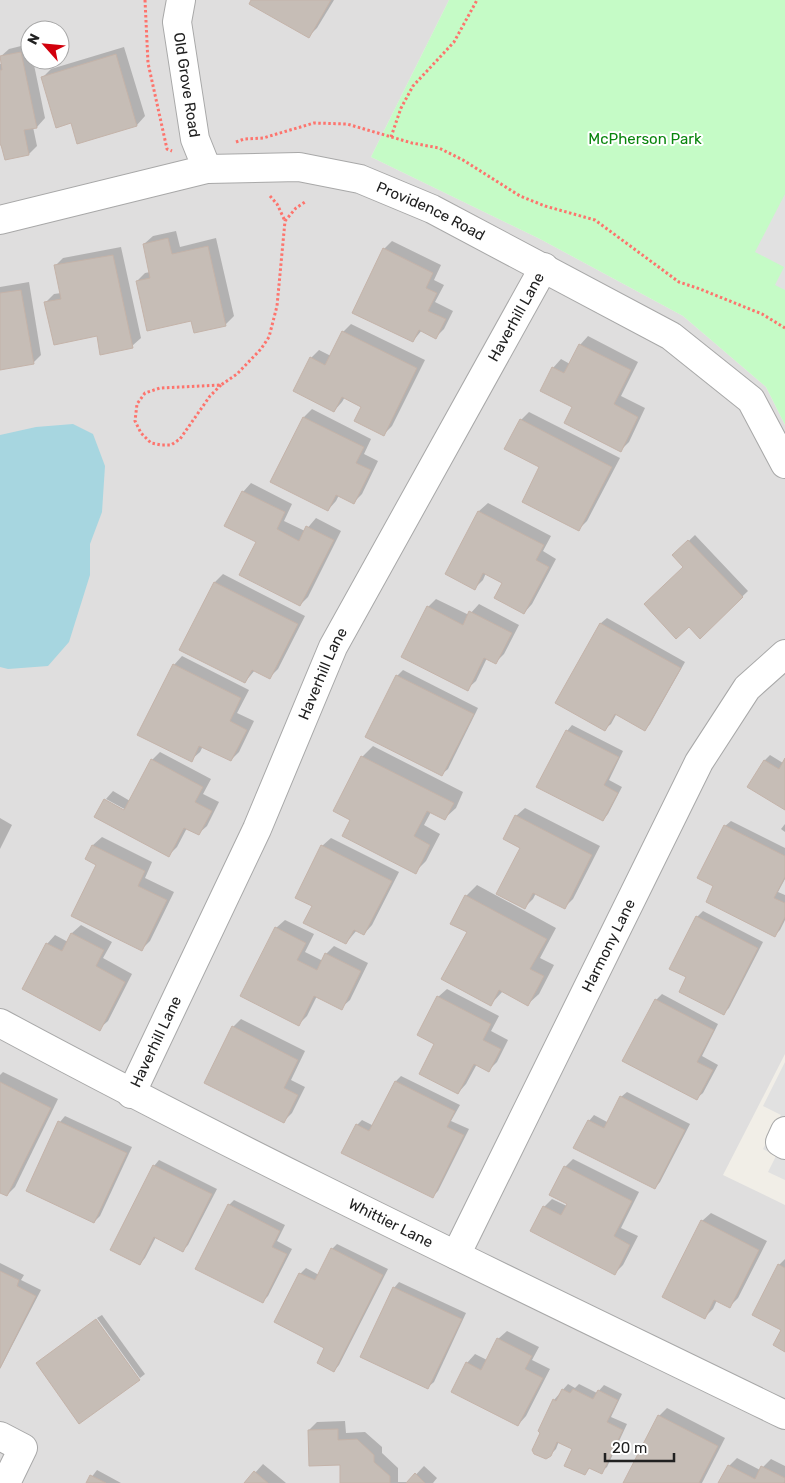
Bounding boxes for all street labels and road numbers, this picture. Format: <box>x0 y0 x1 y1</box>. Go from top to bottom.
street label: Old Grove Road <box>170 31 204 139</box>
street label: Providence Road <box>374 178 488 244</box>
street label: Haverhill Lane <box>484 269 548 365</box>
street label: Haverhill Lane <box>295 624 351 723</box>
street label: Harmony Lane <box>578 896 639 995</box>
street label: Haverhill Lane <box>127 993 185 1090</box>
street label: Whittier Lane <box>346 1195 436 1252</box>

